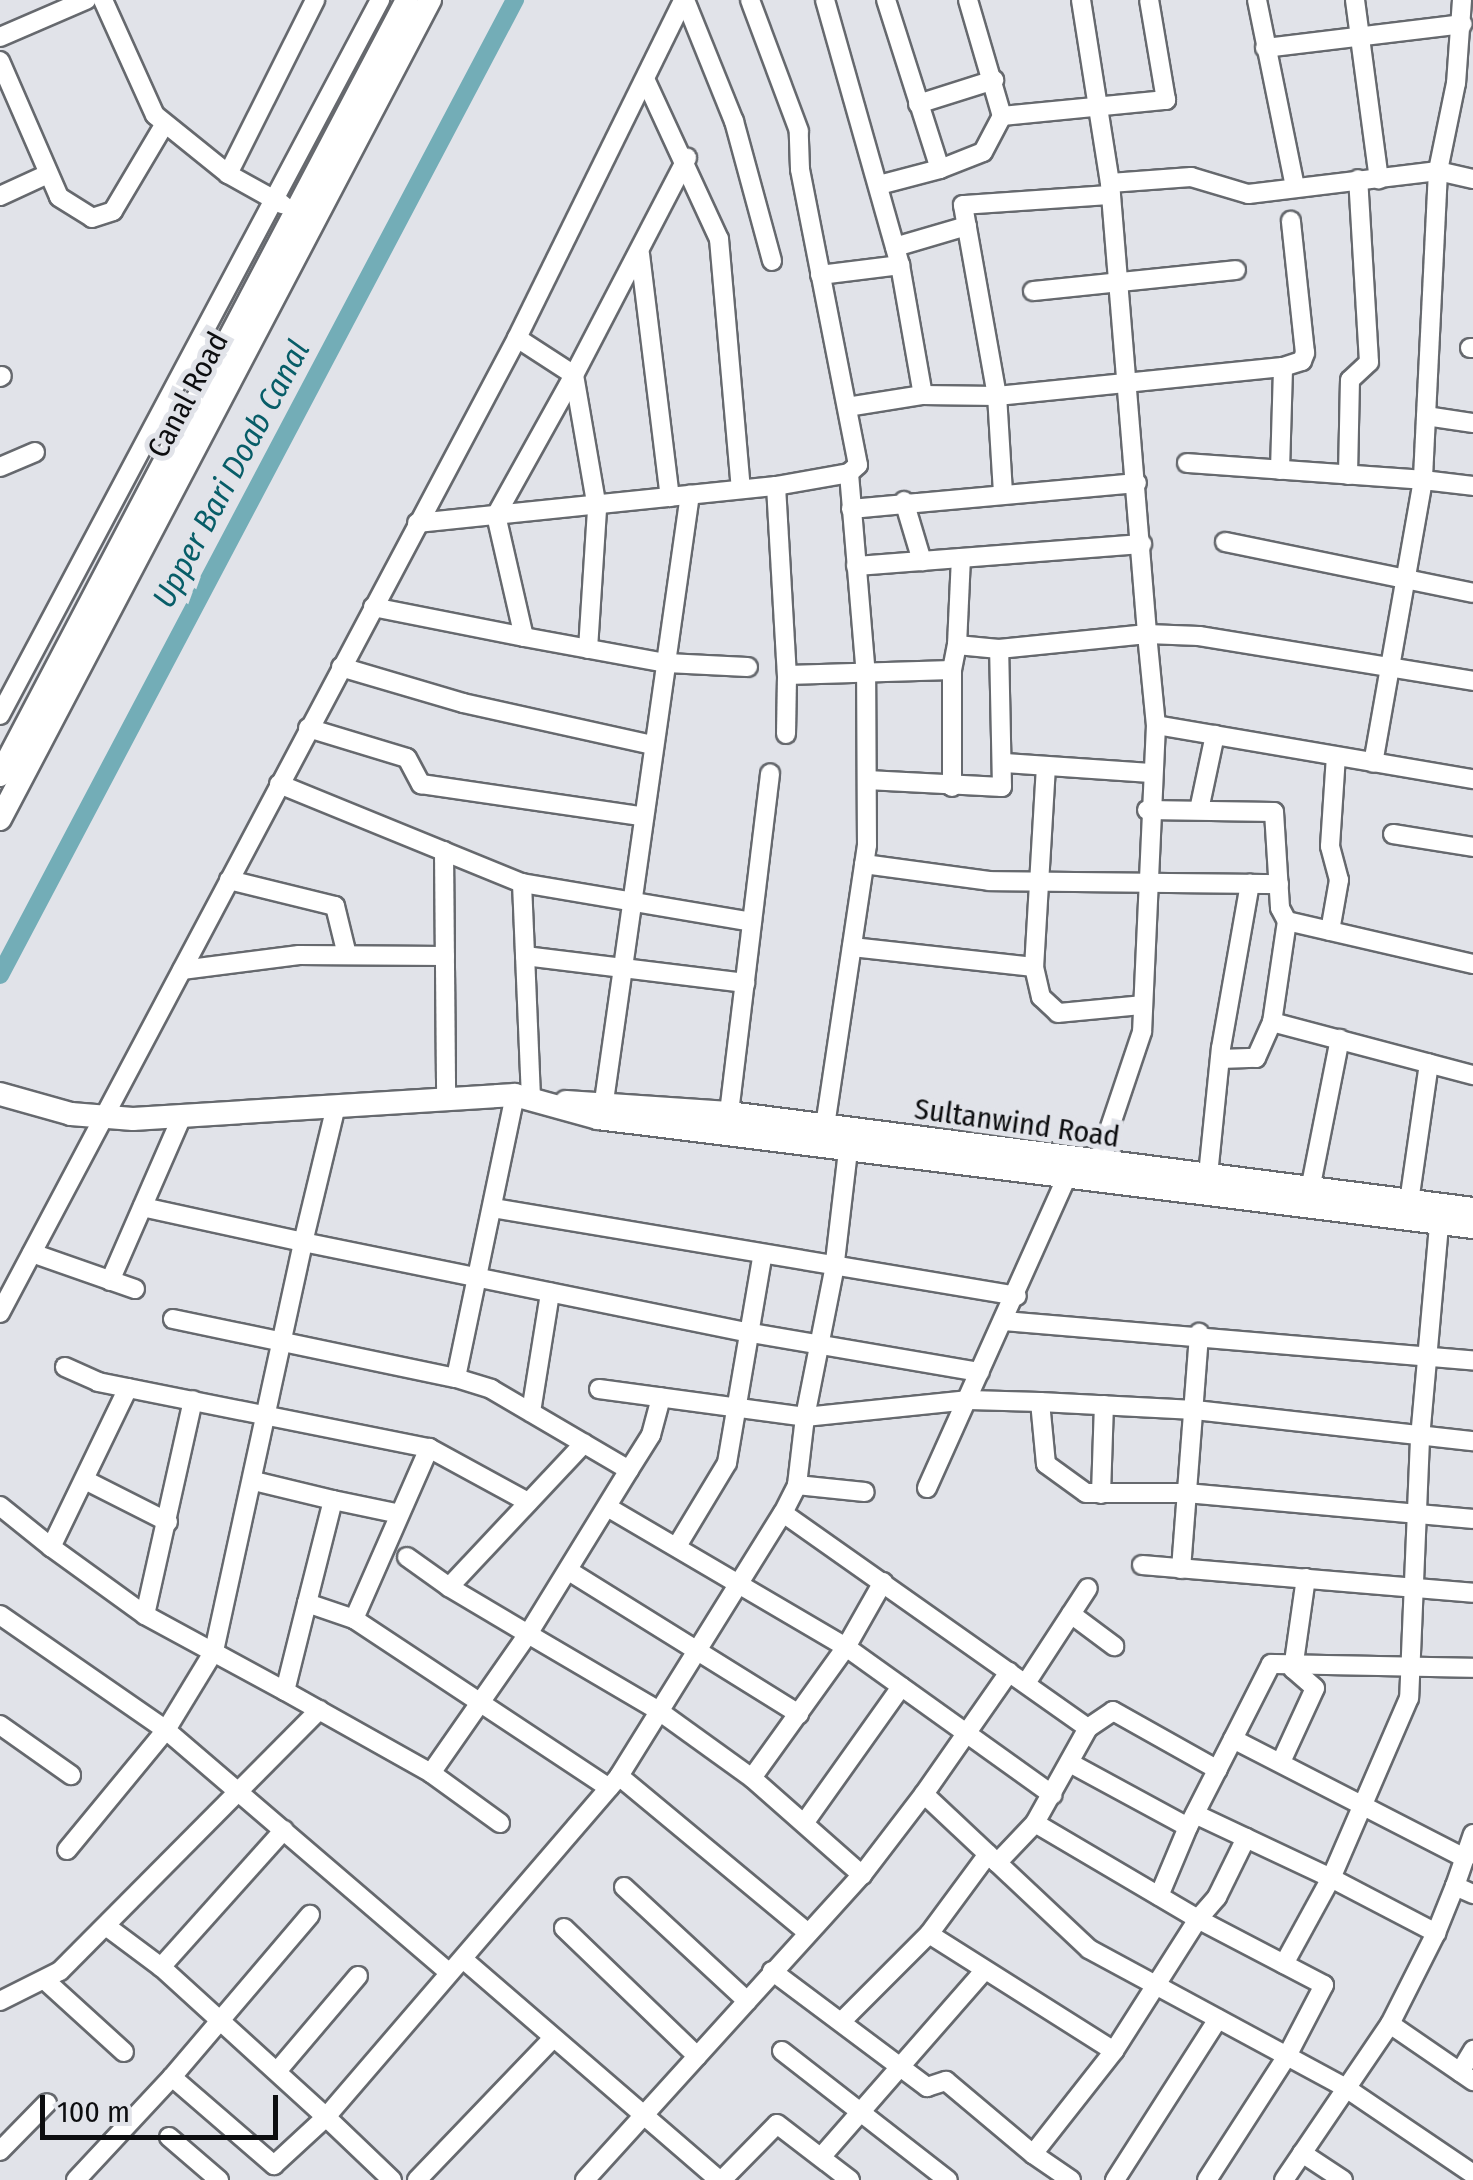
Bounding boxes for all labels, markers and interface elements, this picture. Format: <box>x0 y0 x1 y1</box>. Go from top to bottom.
street label: Canal Road <box>140 326 236 464</box>
water label: Upper Bari Doab Canal <box>144 334 318 614</box>
street label: Sultanwind Road <box>912 1091 1122 1155</box>
scale bar <box>45 2075 282 2137</box>
text: 100 m <box>57 2094 130 2130</box>

